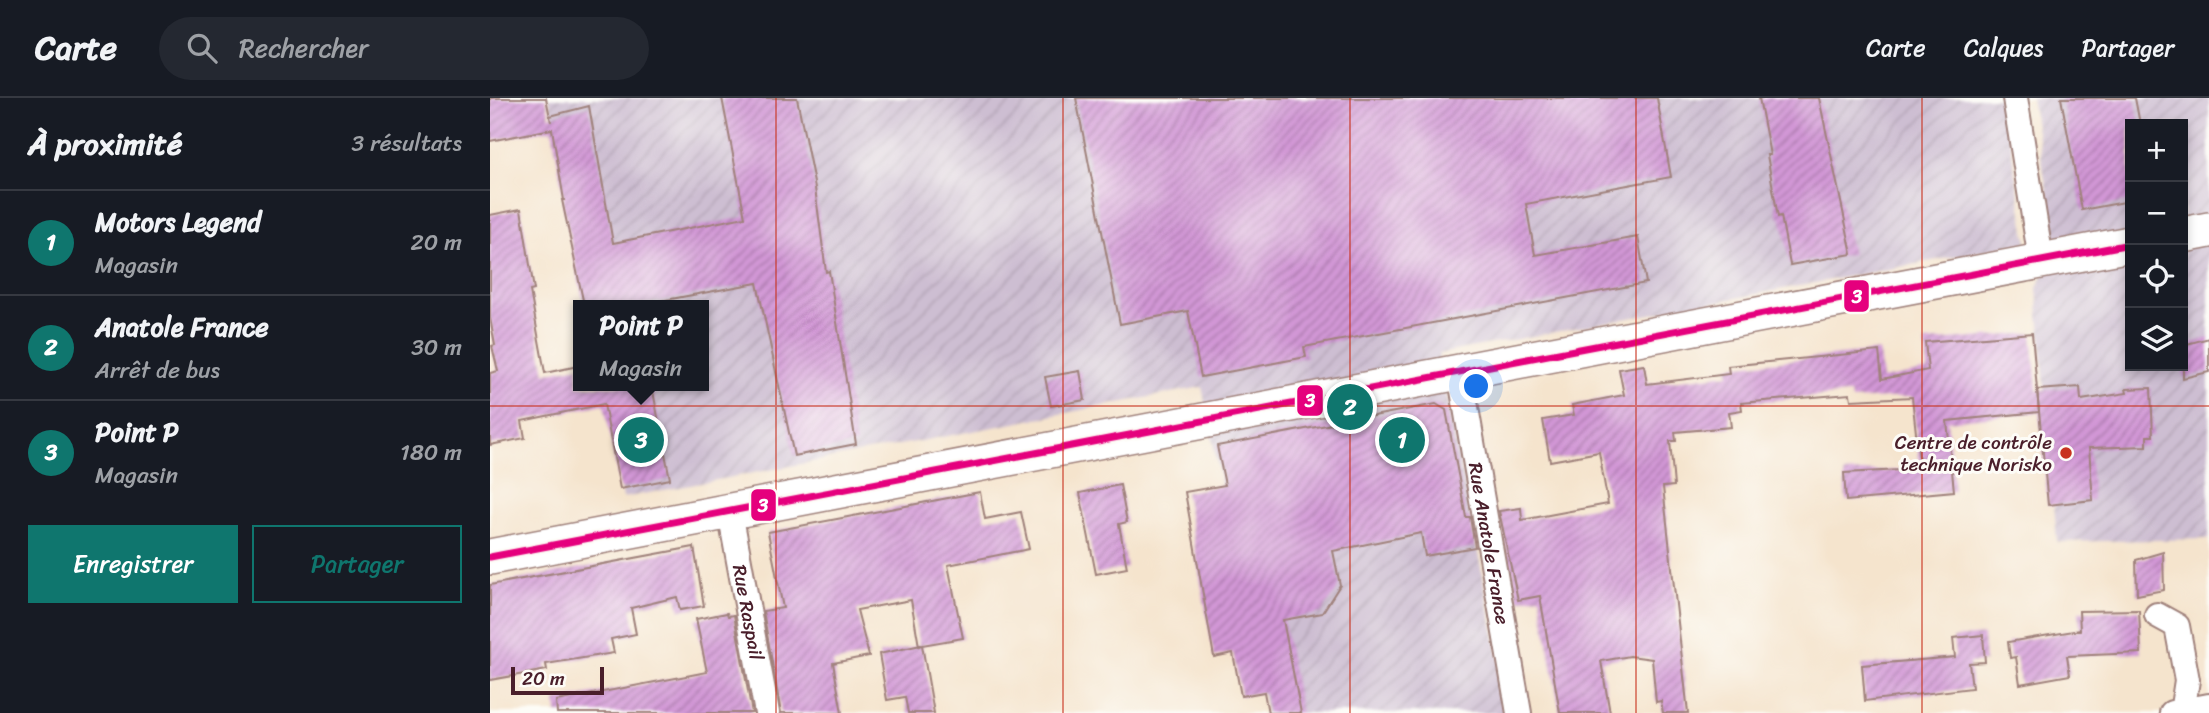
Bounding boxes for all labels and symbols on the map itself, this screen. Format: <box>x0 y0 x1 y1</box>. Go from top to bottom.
line badge: 3 <box>1843 279 1870 313</box>
text: 3 <box>1851 280 1863 313</box>
your location <box>1459 369 1493 403</box>
pin: 2 <box>1327 381 1373 433</box>
line badge: 3 <box>1296 384 1324 417</box>
text: 3 <box>1304 384 1316 417</box>
pin: 3 <box>618 414 664 466</box>
pin: 1 <box>1379 414 1425 466</box>
place label: Centre de contrôle technique Norisko <box>1895 426 2052 481</box>
marker: Centre de contrôle technique Norisko <box>2058 445 2074 461</box>
street label: Rue Anatole France <box>1459 460 1519 627</box>
line badge: 3 <box>750 488 777 522</box>
text: 3 <box>757 489 769 522</box>
street label: Rue Raspail <box>723 562 773 663</box>
scale bar <box>511 664 604 696</box>

